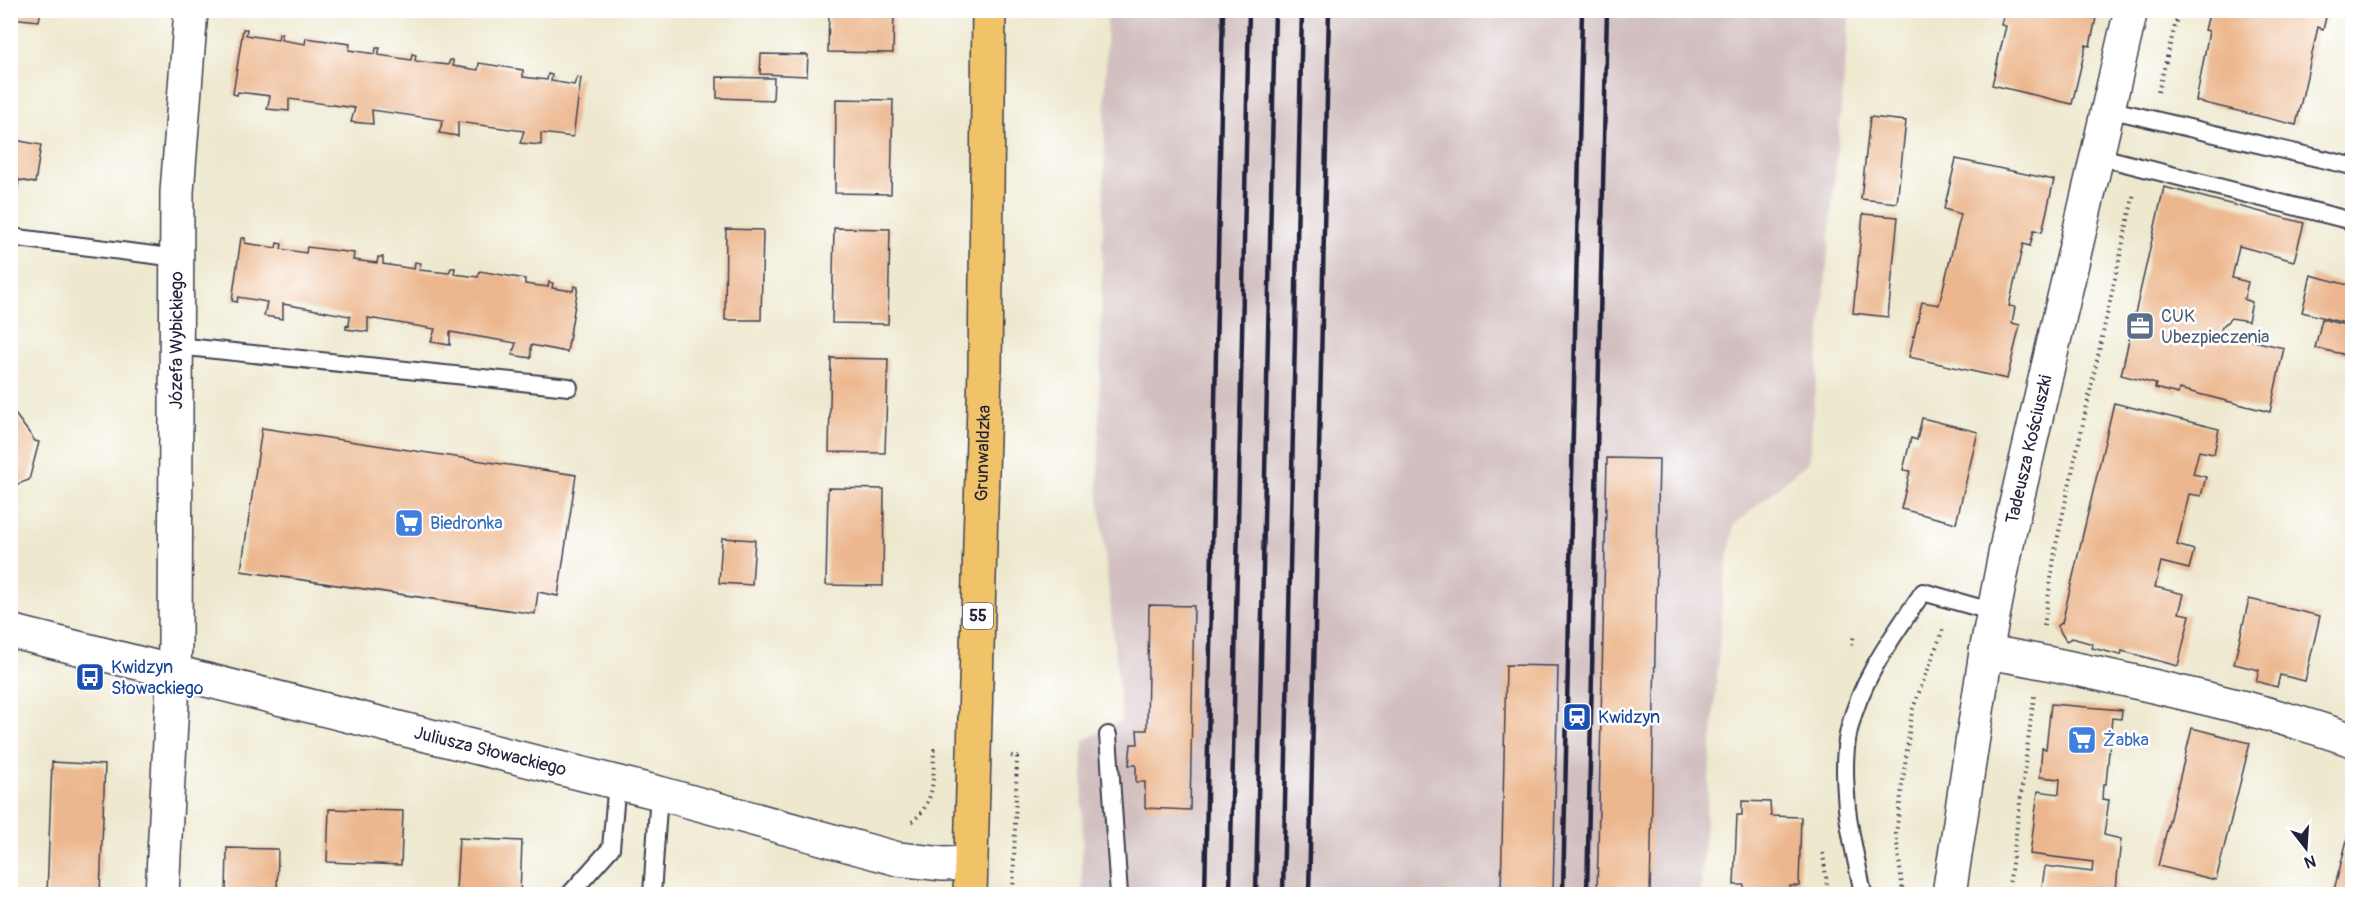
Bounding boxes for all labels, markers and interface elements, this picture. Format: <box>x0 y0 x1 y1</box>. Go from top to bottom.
street label: Józefa Wybickiego <box>165 271 188 410</box>
place label: CUK Ubezpieczenia <box>2161 305 2269 349</box>
office icon: CUK Ubezpieczenia <box>2124 310 2156 342</box>
street label: Tadeusza Kościuszki <box>2000 373 2057 526</box>
street label: Grunwaldzka <box>970 405 995 502</box>
supermarket icon: Biedronka <box>393 507 425 539</box>
place label: Biedronka <box>430 512 503 535</box>
road number: 55 <box>963 603 993 629</box>
place label: Kwidzyn Słowackiego <box>111 656 204 700</box>
bus stop icon: Kwidzyn Słowackiego <box>74 661 106 693</box>
station icon: Kwidzyn <box>1561 701 1593 733</box>
place label: Kwidzyn <box>1598 706 1660 729</box>
street label: Juliusza Słowackiego <box>412 721 569 781</box>
supermarket icon: Żabka <box>2066 724 2098 756</box>
place label: Żabka <box>2103 729 2149 752</box>
north arrow <box>2276 818 2336 878</box>
text: N <box>2302 850 2318 873</box>

